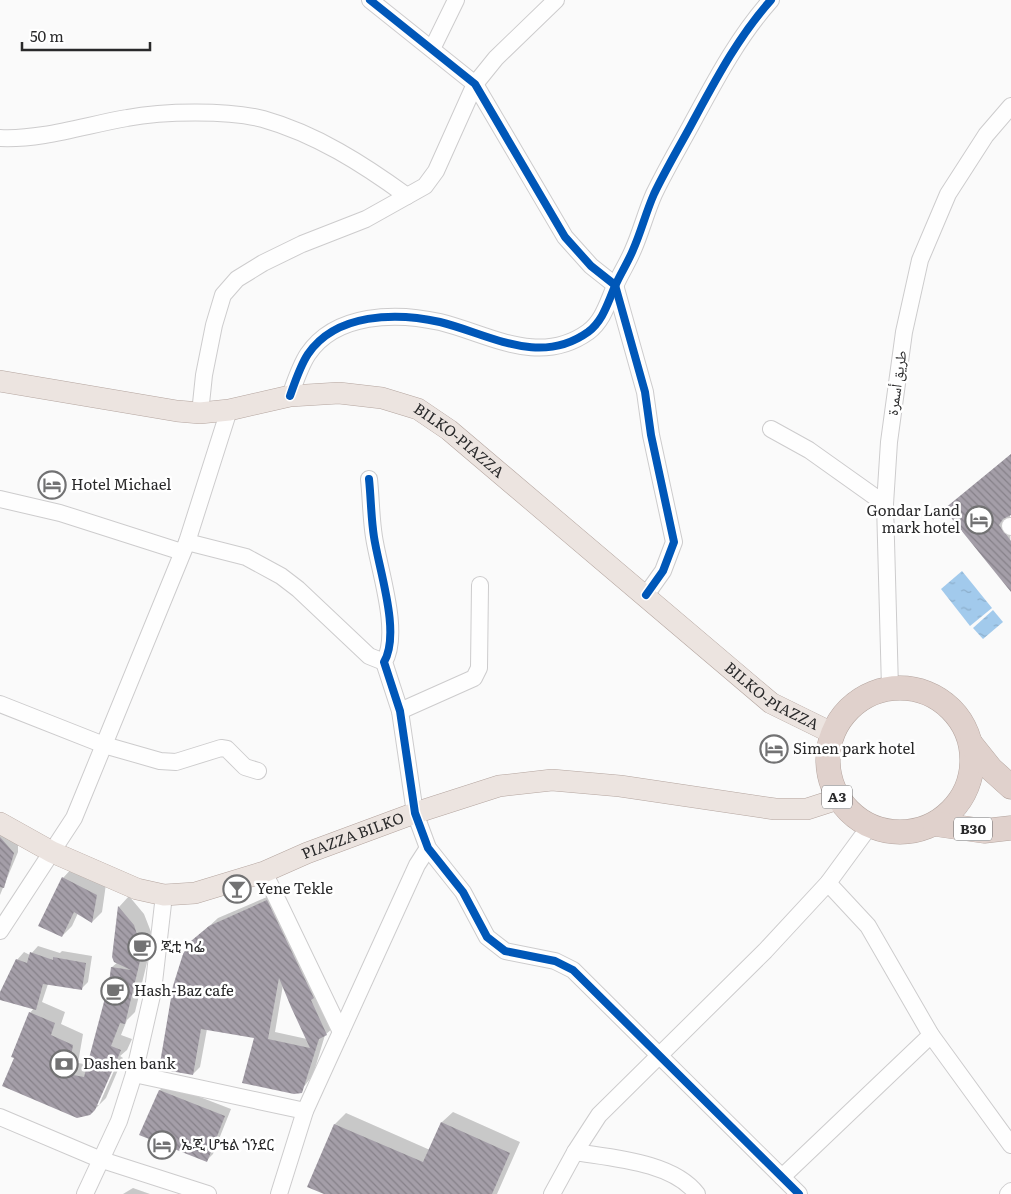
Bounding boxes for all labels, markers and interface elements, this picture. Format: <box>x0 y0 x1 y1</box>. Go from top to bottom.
scale bar <box>22 20 150 52</box>
text: 50 m <box>30 24 64 47</box>
street label: طريق أسمرة <box>880 349 911 417</box>
street label: BILKO-PIAZZA <box>410 396 510 482</box>
hotel icon: Hotel Michael <box>37 470 67 500</box>
place label: Hotel Michael <box>71 472 171 495</box>
place label: Gondar Land mark hotel <box>867 498 960 538</box>
hotel icon: Gondar Land mark hotel <box>964 505 994 535</box>
street label: BILKO-PIAZZA <box>720 656 823 735</box>
hotel icon: Simen park hotel <box>759 734 789 764</box>
place label: Simen park hotel <box>793 736 915 759</box>
road number: A3 <box>822 786 852 809</box>
street label: PIAZZA BILKO <box>297 805 407 864</box>
road number: B30 <box>954 818 992 841</box>
bar icon: Yene Tekle <box>222 874 252 904</box>
place label: Yene Tekle <box>256 876 333 899</box>
cafe icon: ጂቲ ካፌ <box>127 932 157 962</box>
place label: ጂቲ ካፌ <box>161 934 205 957</box>
cafe icon: Hash-Baz cafe <box>100 976 130 1006</box>
place label: Hash-Baz cafe <box>134 978 234 1001</box>
bank icon: Dashen bank <box>49 1049 79 1079</box>
place label: Dashen bank <box>83 1051 177 1074</box>
hotel icon: ኤጂ ሆቴል ጎንደር <box>147 1130 177 1160</box>
place label: ኤጂ ሆቴል ጎንደር <box>181 1132 274 1155</box>

